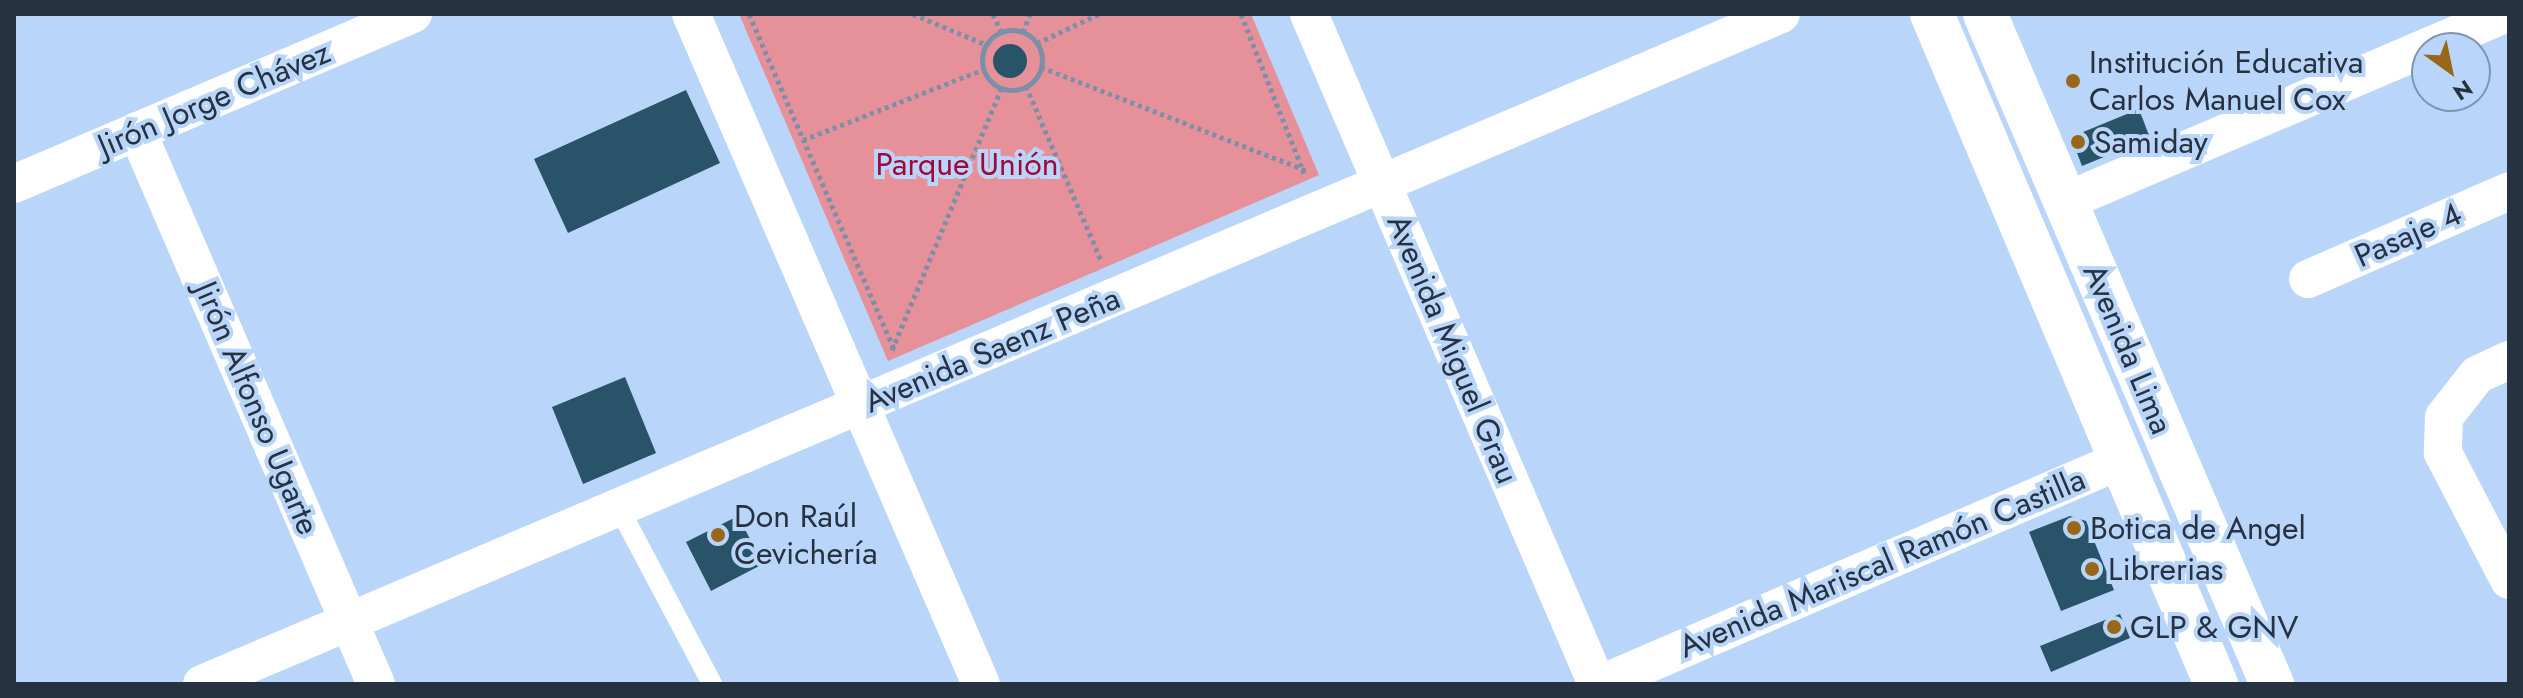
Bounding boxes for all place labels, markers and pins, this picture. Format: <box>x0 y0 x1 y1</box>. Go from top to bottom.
place label: Institución Educativa Carlos Manuel Cox <box>2089 44 2363 119</box>
marker: Institución Educativa Carlos Manuel Cox <box>2064 72 2082 90</box>
place label: Samiday <box>2094 123 2208 161</box>
marker: Samiday <box>2069 133 2087 151</box>
place label: Don Raúl Cevichería <box>734 498 878 573</box>
place label: Botica de Angel <box>2090 509 2306 547</box>
marker: Botica de Angel <box>2065 519 2083 537</box>
marker: Don Raúl Cevichería <box>709 526 727 544</box>
place label: Librerias <box>2108 550 2224 588</box>
marker: Librerias <box>2083 560 2101 578</box>
place label: GLP & GNV <box>2130 608 2298 646</box>
marker: GLP & GNV <box>2105 618 2123 636</box>

